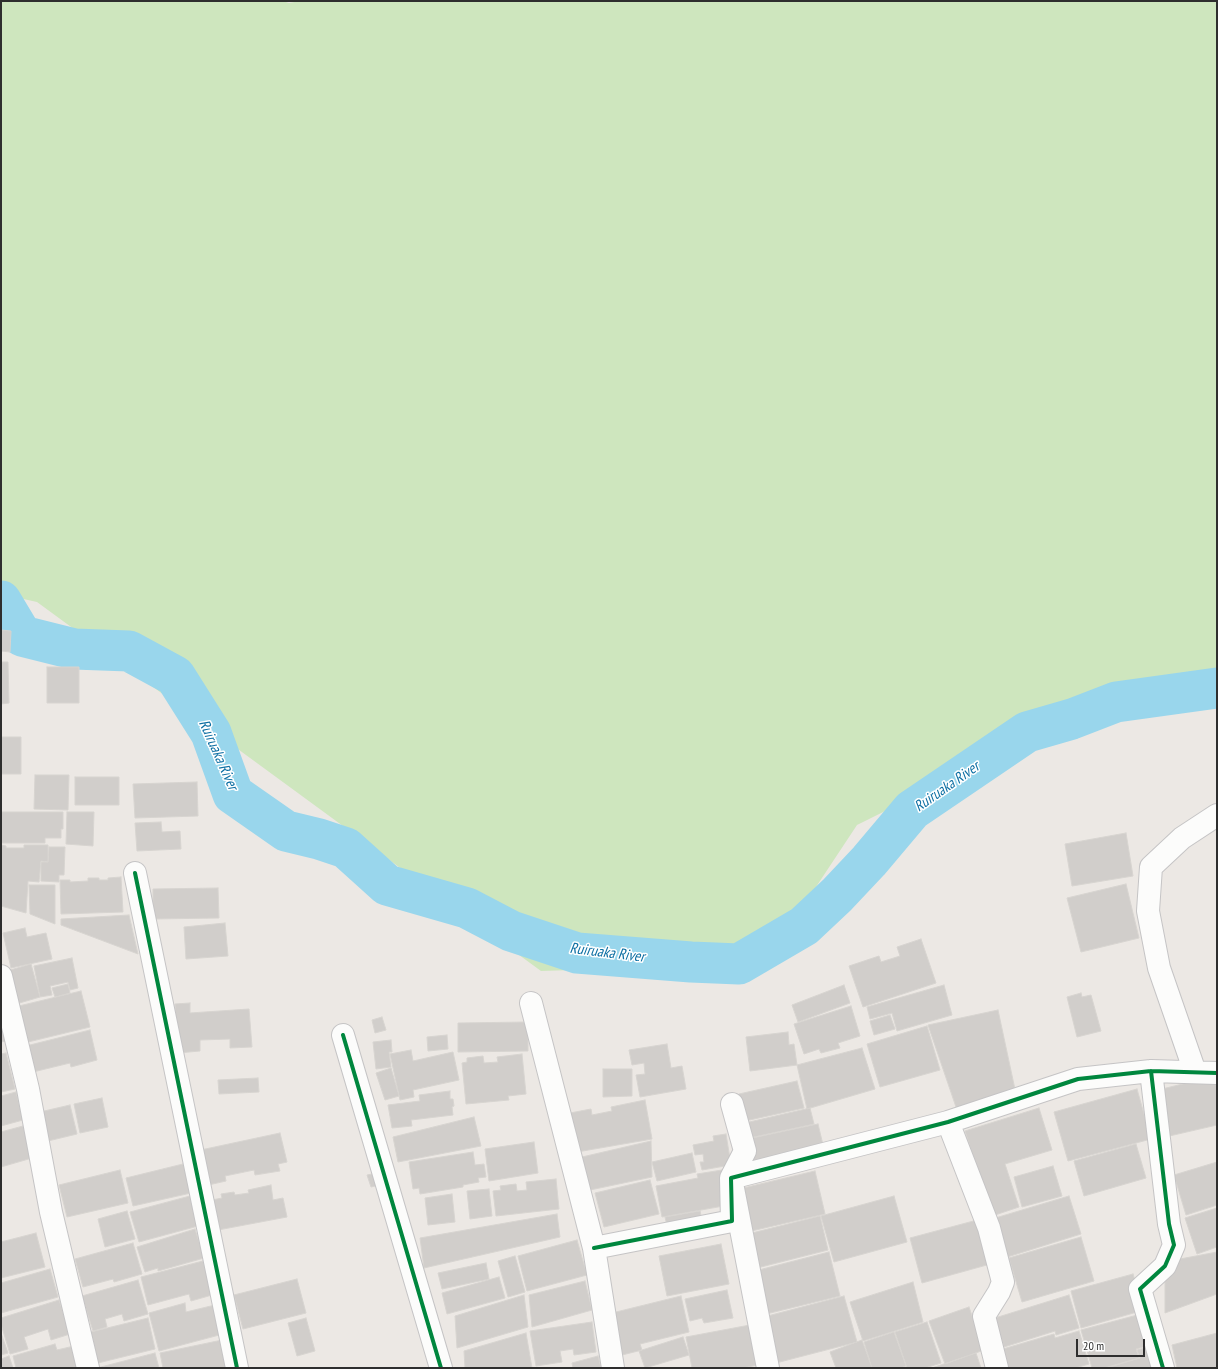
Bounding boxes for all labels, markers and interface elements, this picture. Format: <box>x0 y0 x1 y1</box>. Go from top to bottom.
water label: Ruiruaka River <box>194 717 242 793</box>
water label: Ruiruaka River <box>911 758 983 816</box>
water label: Ruiruaka River <box>569 939 645 967</box>
scale bar <box>1078 1331 1147 1357</box>
text: 20 m <box>1083 1338 1104 1353</box>

